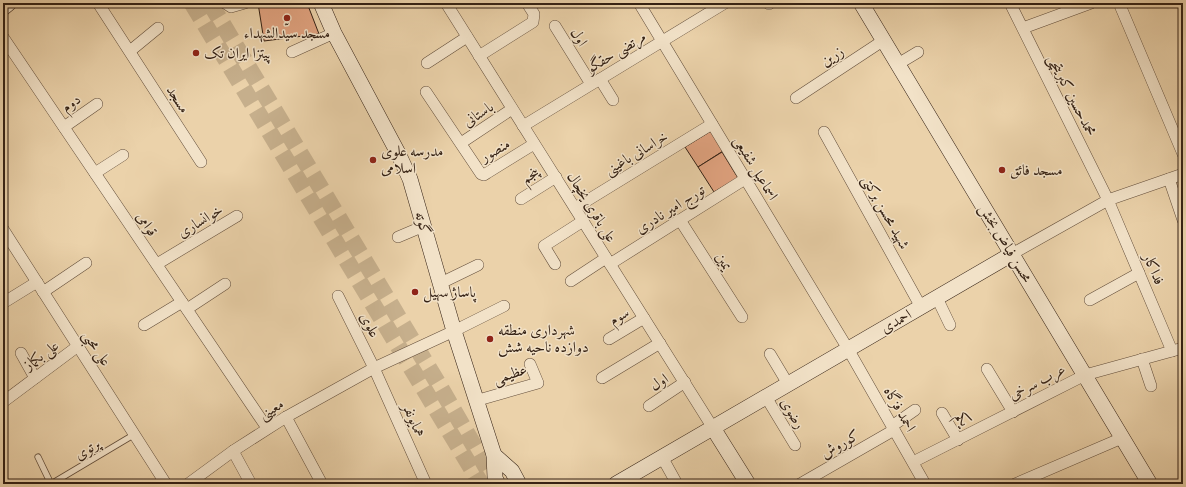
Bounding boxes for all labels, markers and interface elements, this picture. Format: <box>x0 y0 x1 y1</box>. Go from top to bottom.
marker: مسجد سیّدالشهداء <box>282 13 292 23</box>
place label: مسجد سیّدالشهداء <box>244 22 330 43</box>
street label: اول <box>567 24 591 50</box>
street label: مرتضی حقگو <box>581 26 650 80</box>
street label: زرین <box>817 42 847 70</box>
place label: پیتزا ایران تک <box>204 44 271 64</box>
marker: پیتزا ایران تک <box>191 48 201 58</box>
street label: محمدحسین کبریتچی <box>1042 51 1100 140</box>
street label: مسجد <box>162 82 194 116</box>
street label: دوم <box>58 90 86 119</box>
street label: باستانی <box>459 97 497 131</box>
street label: خراسانی باغینی <box>601 127 672 181</box>
street label: اسماعیل شفیعی <box>728 133 782 204</box>
street label: منصور <box>475 134 513 167</box>
place label: مدرسه علوی اسلامی <box>381 142 443 177</box>
marker: مدرسه علوی اسلامی <box>368 155 378 165</box>
place label: مسجد فائق <box>1010 161 1062 179</box>
street label: پنجم <box>518 162 546 192</box>
marker: مسجد فائق <box>997 165 1007 175</box>
street label: علی باقری یخچال <box>562 168 621 247</box>
street label: شهید محسن برکتی <box>857 172 914 253</box>
street label: تورج امیر نادری <box>632 181 710 241</box>
street label: خوانساری <box>174 200 226 242</box>
street label: محسن فیاض بخش <box>975 200 1037 286</box>
street label: قوامی <box>132 208 162 240</box>
street label: گوته <box>411 209 435 237</box>
street label: یمین <box>712 249 736 273</box>
street label: فداکار <box>1139 249 1169 287</box>
place label: پاساژ سهیل <box>423 283 477 303</box>
marker: پاساژ سهیل <box>410 287 420 297</box>
street label: سوم <box>606 303 634 332</box>
street label: احمدی <box>877 305 915 337</box>
street label: علوی <box>356 309 384 341</box>
place label: شهرداری منطقه دوازده ناحیه شش <box>498 321 589 357</box>
street label: علی محبی <box>76 327 115 371</box>
marker: شهرداری منطقه دوازده ناحیه شش <box>485 334 495 344</box>
street label: علی بکماز <box>18 336 63 377</box>
street label: عظیمی <box>491 360 530 390</box>
street label: عرب سرخی <box>1006 360 1069 406</box>
street label: اول <box>646 369 672 395</box>
street label: احمد فزگاه <box>879 383 920 435</box>
street label: رضوی <box>777 394 809 432</box>
street label: معینی <box>255 395 288 425</box>
street label: همایونفر <box>397 398 429 440</box>
street label: یکم <box>948 409 975 433</box>
street label: کوروش <box>817 426 863 462</box>
street label: پرتوی <box>71 434 105 464</box>

